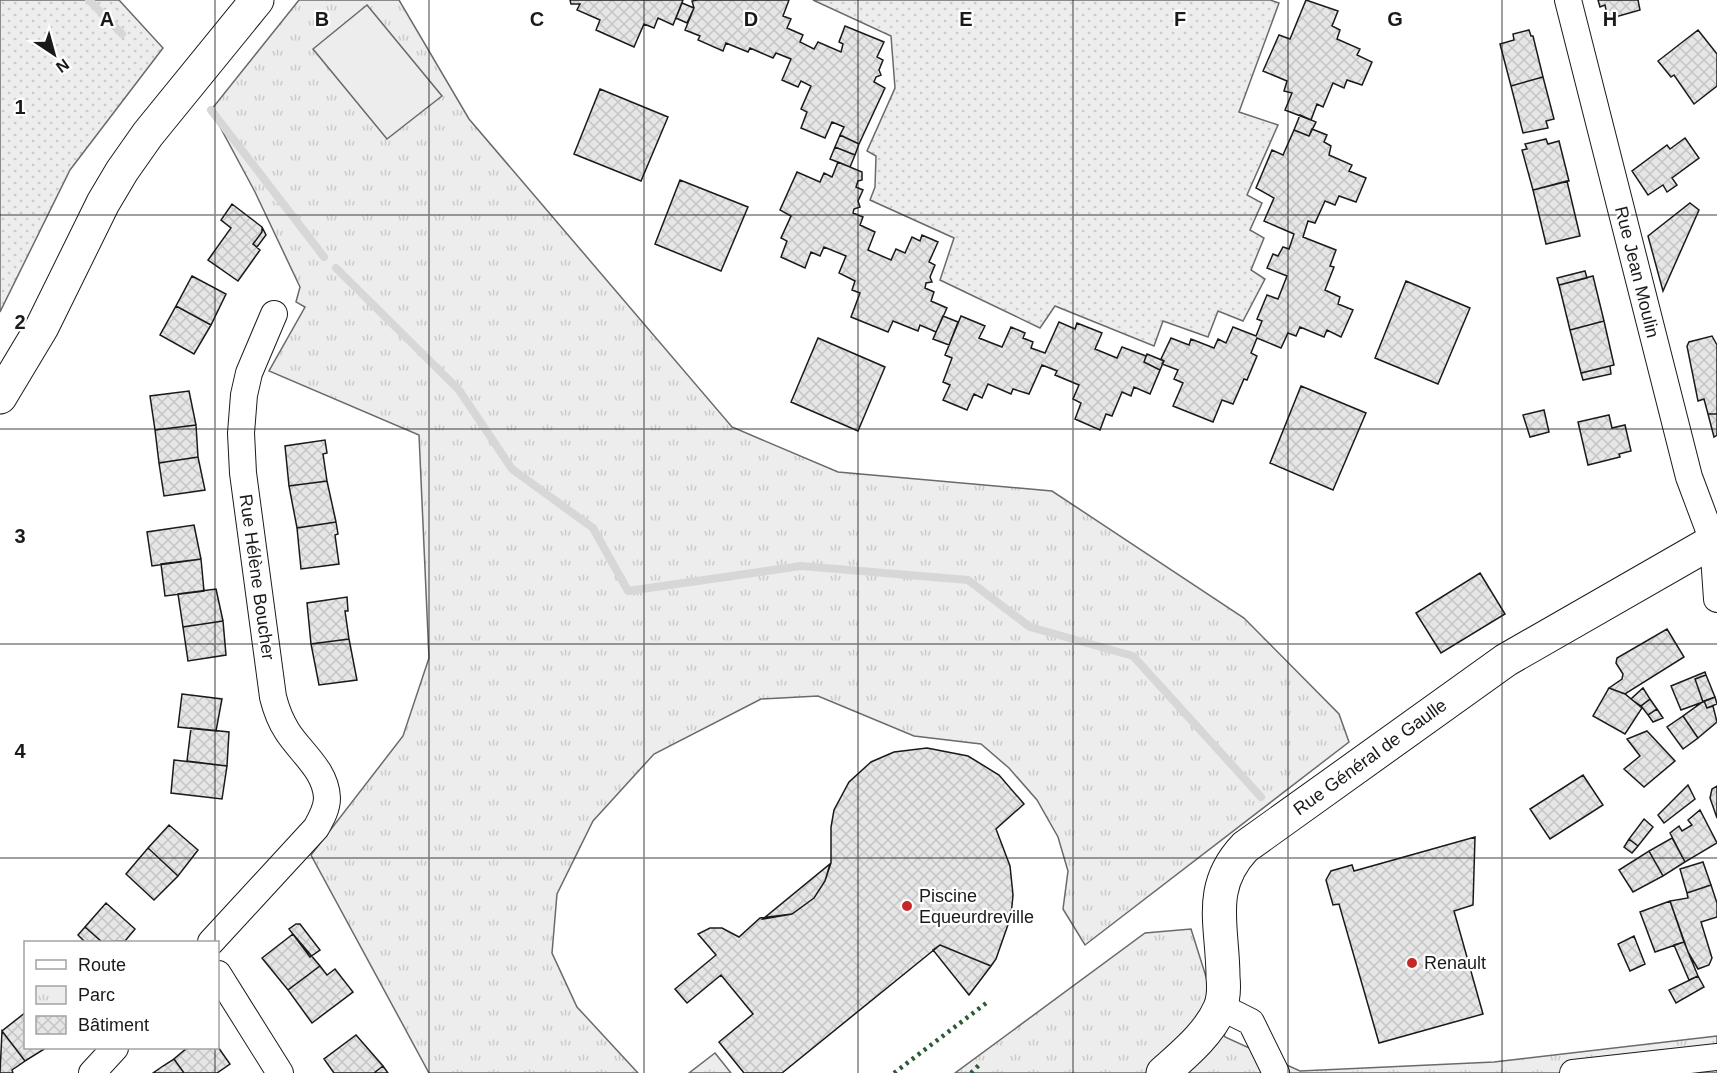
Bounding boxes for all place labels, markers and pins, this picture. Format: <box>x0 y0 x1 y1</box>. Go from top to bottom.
place label: Piscine Equeurdreville <box>919 886 1034 927</box>
marker: Piscine Equeurdreville <box>900 899 914 913</box>
place label: Renault <box>1424 953 1486 973</box>
marker: Renault <box>1405 956 1419 970</box>

